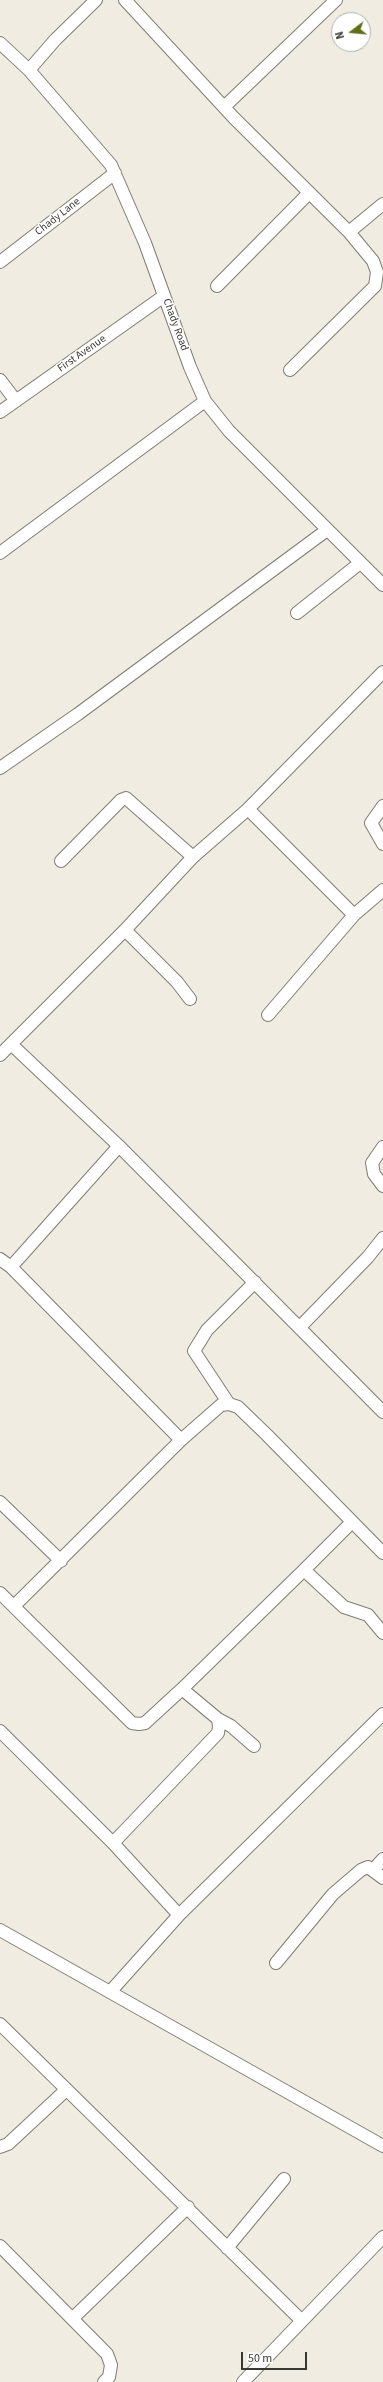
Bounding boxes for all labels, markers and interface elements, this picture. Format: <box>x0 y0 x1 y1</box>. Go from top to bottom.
north arrow <box>331 12 371 52</box>
text: N <box>332 30 348 41</box>
street label: Chady Lane <box>33 195 83 239</box>
street label: Chady Road <box>159 297 191 353</box>
street label: First Avenue <box>55 332 109 376</box>
scale bar <box>243 2344 309 2370</box>
text: 50 m <box>248 2350 272 2367</box>

